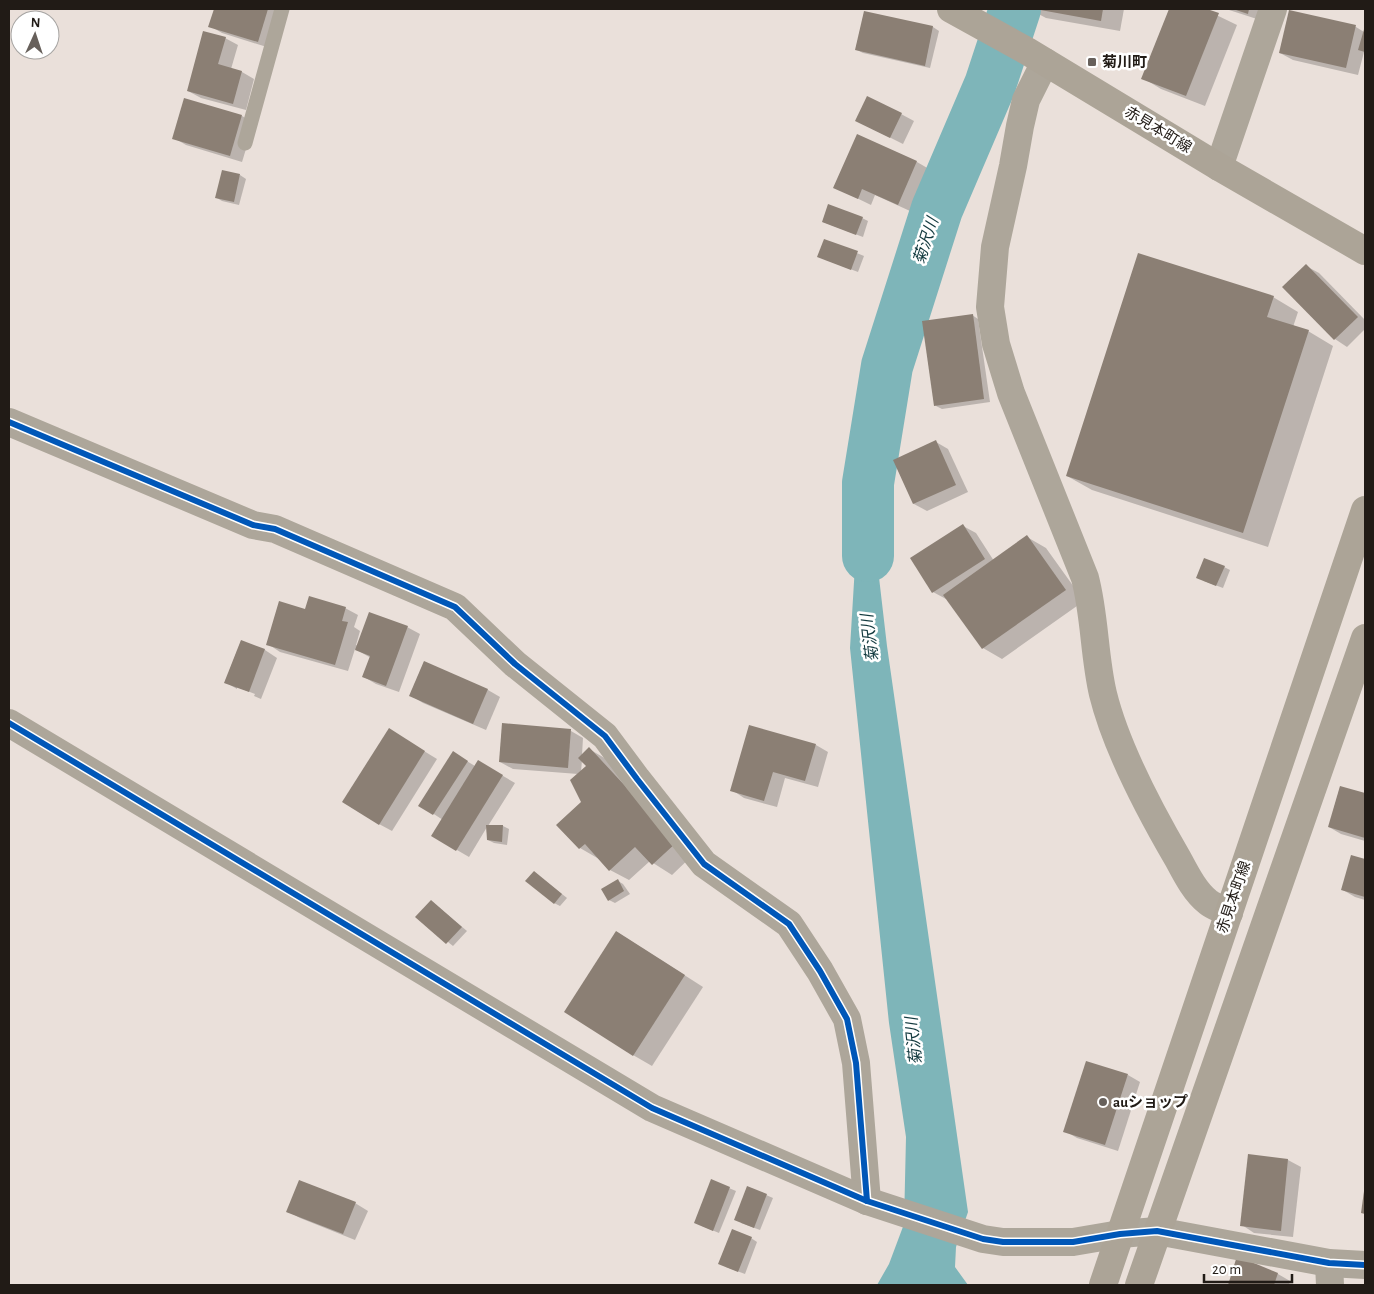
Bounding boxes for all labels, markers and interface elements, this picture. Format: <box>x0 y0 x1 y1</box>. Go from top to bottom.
north arrow <box>10 10 60 60</box>
text: N <box>30 16 41 30</box>
place label: 菊川町 <box>1102 54 1147 70</box>
marker: 菊川町 <box>1086 56 1098 68</box>
street label: 赤見本町線 <box>1122 103 1195 156</box>
water label: 菊沢川 <box>910 213 942 266</box>
water label: 菊沢川 <box>858 611 881 663</box>
street label: 赤見本町線 <box>1214 859 1253 935</box>
water label: 菊沢川 <box>902 1014 924 1066</box>
place label: auショップ <box>1113 1094 1188 1110</box>
marker: auショップ <box>1097 1096 1109 1108</box>
scale bar <box>1204 1252 1292 1284</box>
text: 20 m <box>1212 1262 1241 1277</box>

